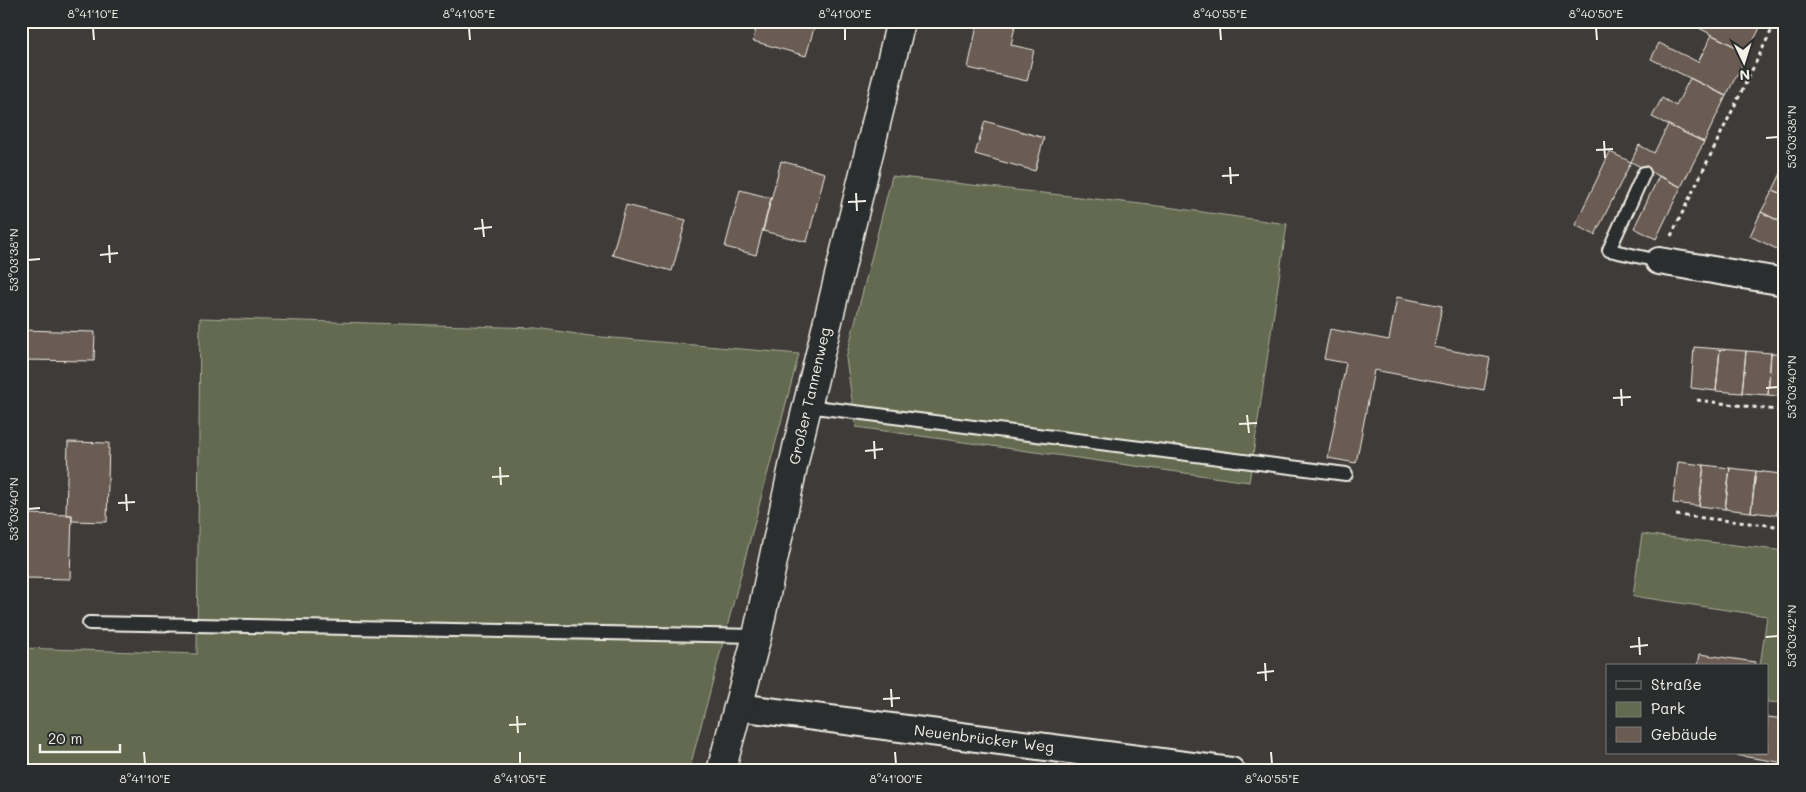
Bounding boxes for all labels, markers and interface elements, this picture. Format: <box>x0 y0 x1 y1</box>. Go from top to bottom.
text: 8°41'10"E <box>68 5 119 21</box>
text: 8°41'05"E <box>443 5 495 21</box>
text: 8°41'00"E <box>819 5 872 21</box>
text: 8°40'55"E <box>1193 5 1247 21</box>
text: 8°40'50"E <box>1569 5 1623 21</box>
north arrow <box>1718 38 1768 88</box>
text: N <box>1739 66 1751 85</box>
text: 53°03'38"N <box>1783 105 1799 169</box>
text: 53°03'38"N <box>5 228 21 292</box>
street label: Großer Tannenweg <box>784 325 835 466</box>
text: 53°03'40"N <box>1783 355 1799 419</box>
text: 53°03'40"N <box>5 477 21 541</box>
text: 53°03'42"N <box>1783 605 1799 667</box>
legend <box>1606 664 1768 754</box>
text: Straße <box>1651 674 1702 694</box>
text: Park <box>1651 698 1685 718</box>
street label: Neuenbrücker Weg <box>913 719 1056 757</box>
scale bar <box>40 722 120 754</box>
text: Gebäude <box>1651 724 1717 744</box>
text: 20 m <box>48 728 82 748</box>
text: 8°41'10"E <box>120 770 171 786</box>
text: 8°41'05"E <box>494 770 546 786</box>
text: 8°41'00"E <box>870 770 923 786</box>
text: 8°40'55"E <box>1245 770 1299 786</box>

